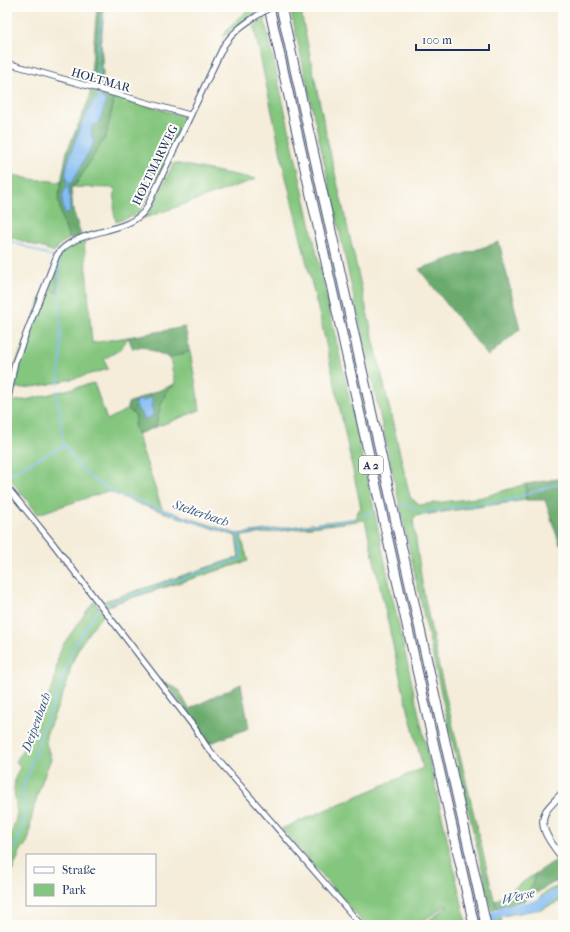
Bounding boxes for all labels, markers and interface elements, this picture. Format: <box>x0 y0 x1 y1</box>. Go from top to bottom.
scale bar <box>416 26 489 52</box>
text: 100 m <box>422 33 452 47</box>
street label: HOLTMAR <box>70 65 133 95</box>
street label: HOLTMARWEG <box>129 122 181 208</box>
road number: A 2 <box>359 456 383 474</box>
water label: Stelterbach <box>170 496 231 530</box>
water label: Deipenbach <box>18 690 54 755</box>
legend <box>26 854 156 906</box>
text: Straße <box>62 863 96 877</box>
text: Park <box>62 883 87 897</box>
water label: Werse <box>500 885 537 907</box>

